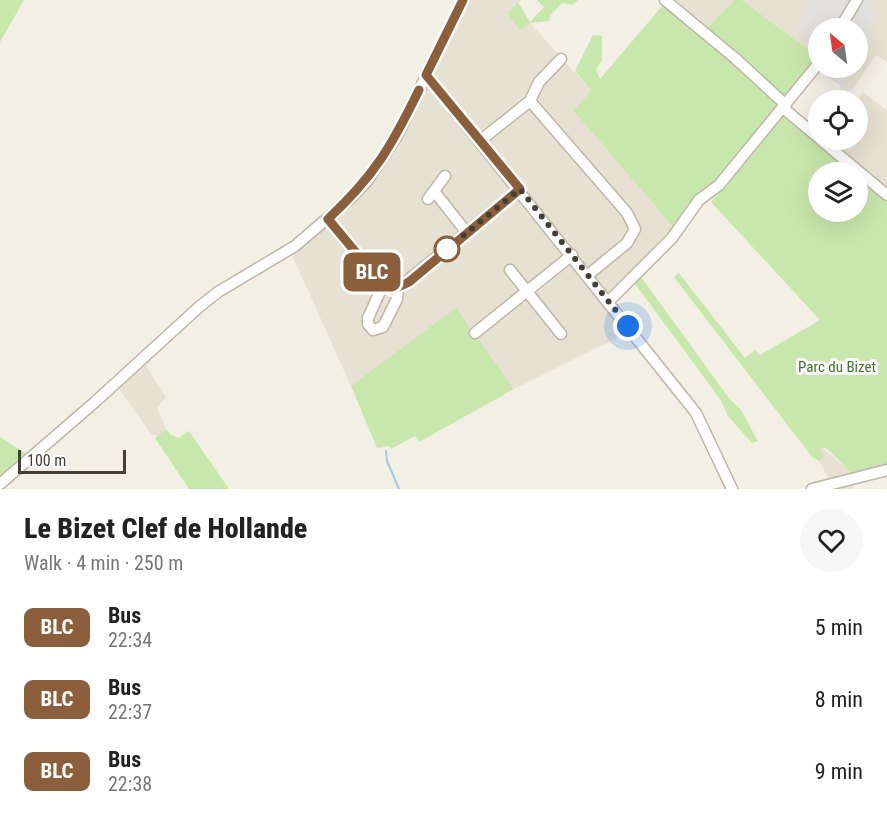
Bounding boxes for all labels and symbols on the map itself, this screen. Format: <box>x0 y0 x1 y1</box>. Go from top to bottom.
north arrow <box>808 18 868 78</box>
unlabelled marker <box>434 236 460 262</box>
line badge: BLC <box>338 252 406 292</box>
your location <box>613 311 643 341</box>
park label: Parc du Bizet <box>798 358 876 376</box>
scale bar <box>18 447 126 474</box>

